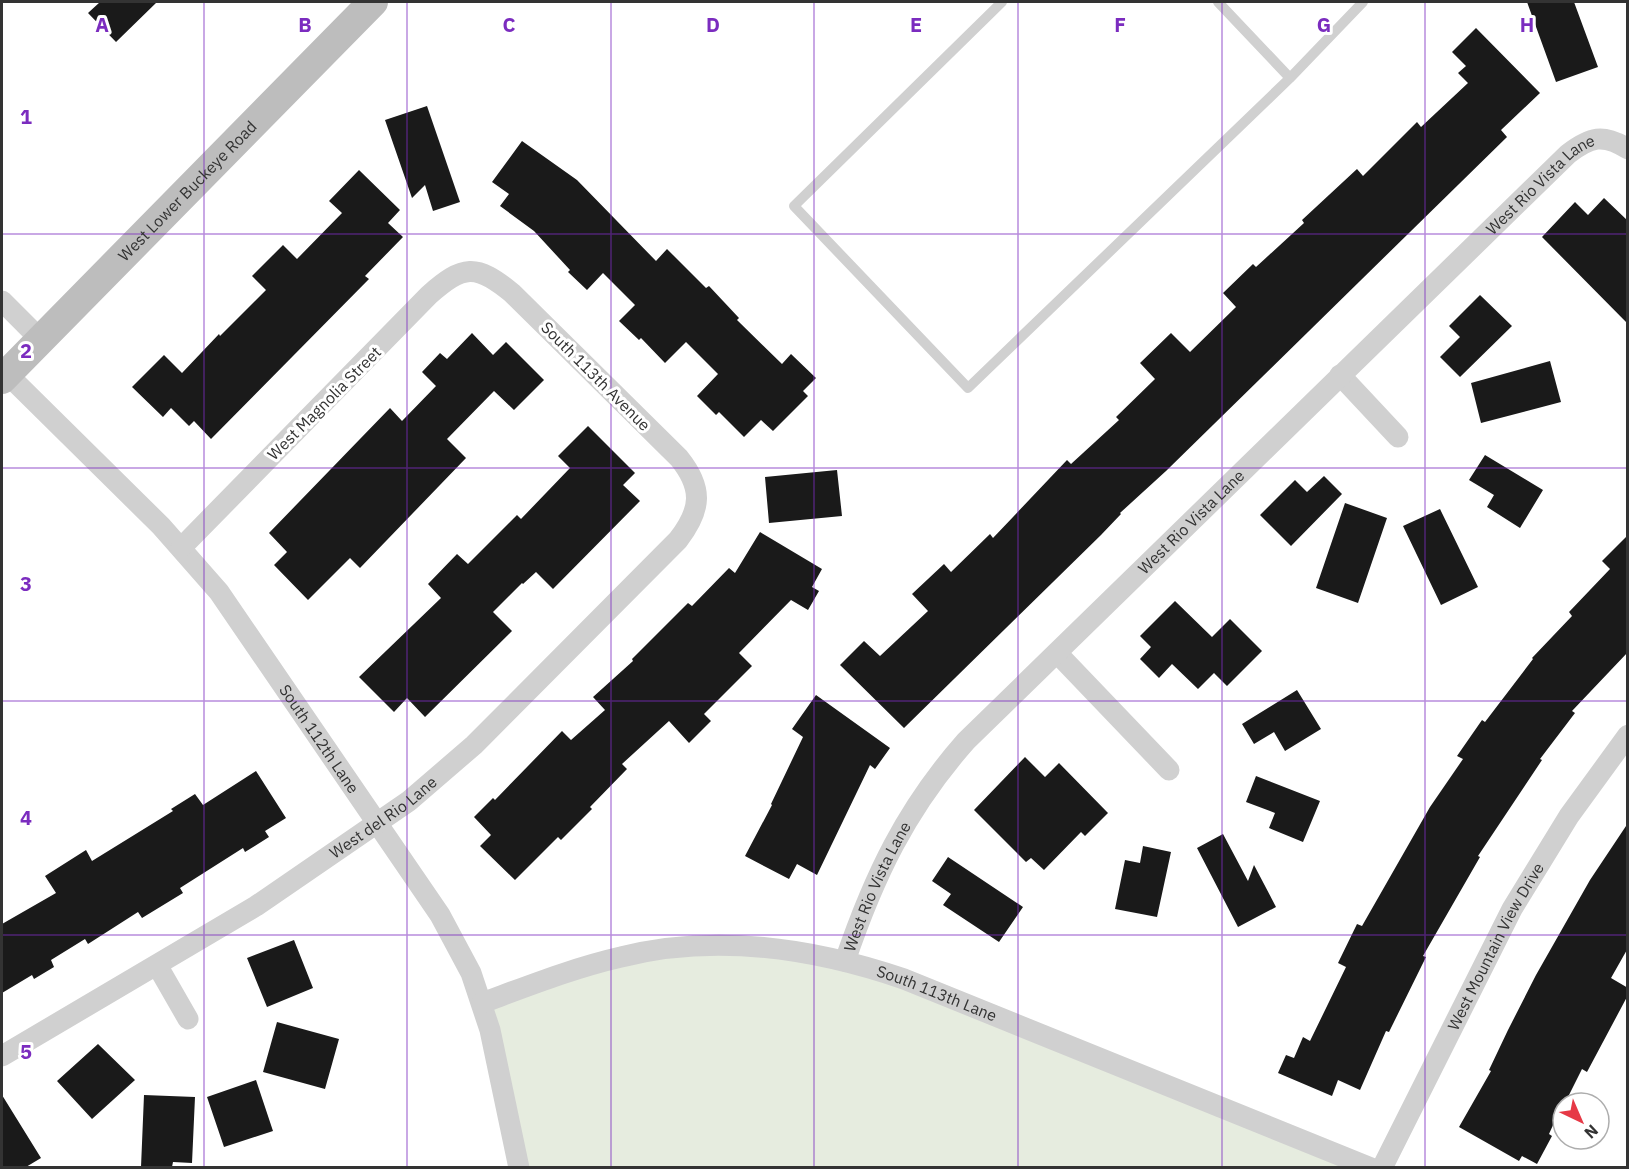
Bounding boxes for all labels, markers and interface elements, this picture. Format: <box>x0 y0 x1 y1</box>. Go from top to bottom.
text: A <box>95 11 109 38</box>
text: B <box>298 11 312 38</box>
text: C <box>502 11 516 38</box>
text: D <box>706 11 720 38</box>
text: E <box>910 11 922 38</box>
text: F <box>1114 11 1126 38</box>
text: G <box>1317 11 1331 38</box>
text: H <box>1520 11 1534 38</box>
text: 1 <box>20 103 32 130</box>
street label: West Lower Buckeye Road <box>114 116 261 265</box>
street label: West Rio Vista Lane <box>1481 130 1597 239</box>
street label: South 113th Avenue <box>537 317 655 435</box>
text: 2 <box>20 337 32 364</box>
street label: West Magnolia Street <box>263 342 385 464</box>
street label: West Rio Vista Lane <box>1134 465 1248 578</box>
text: 3 <box>20 570 32 597</box>
street label: South 112th Lane <box>275 680 364 797</box>
street label: West del Rio Lane <box>326 772 441 863</box>
text: 4 <box>20 804 32 831</box>
street label: West Rio Vista Lane <box>839 818 915 954</box>
street label: West Mountain View Drive <box>1443 859 1548 1033</box>
street label: South 113th Lane <box>874 961 1000 1026</box>
text: 5 <box>20 1038 32 1065</box>
north arrow <box>1551 1091 1611 1151</box>
text: N <box>1580 1121 1603 1143</box>

